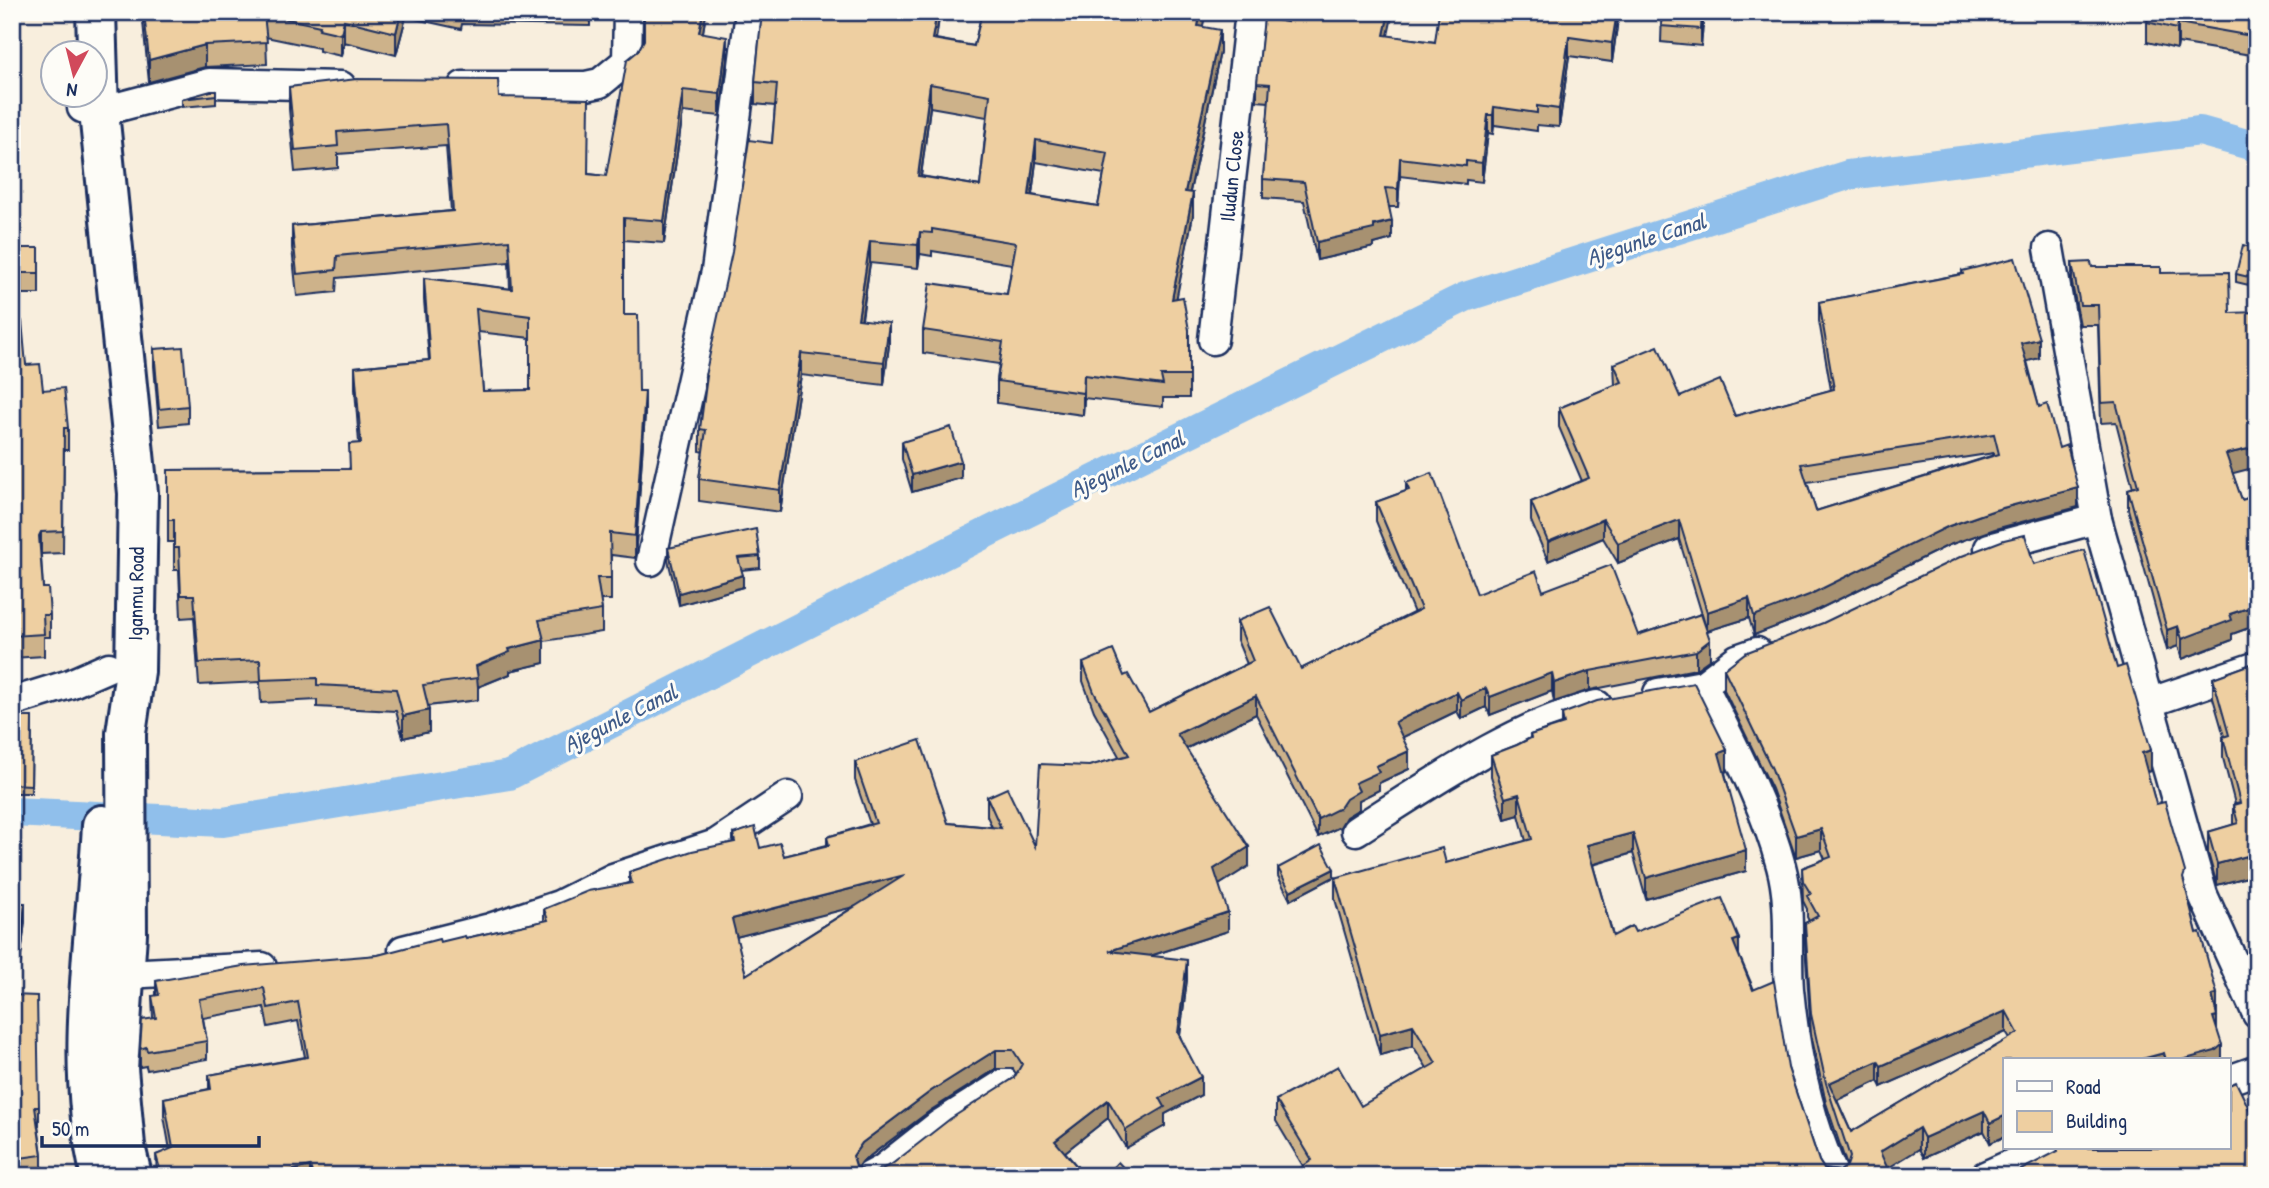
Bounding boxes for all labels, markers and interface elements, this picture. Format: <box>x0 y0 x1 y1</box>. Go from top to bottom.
north arrow <box>38 38 108 108</box>
text: N <box>65 77 79 104</box>
street label: Iludun Close <box>1212 129 1251 223</box>
water label: Ajegunle Canal <box>1582 204 1710 273</box>
water label: Ajegunle Canal <box>1065 422 1190 505</box>
street label: Iganmu Road <box>120 547 151 641</box>
water label: Ajegunle Canal <box>558 675 683 760</box>
legend <box>2003 1058 2230 1150</box>
text: Road <box>2066 1072 2100 1101</box>
scale bar <box>42 1104 259 1148</box>
text: Building <box>2066 1106 2127 1135</box>
text: 50 m <box>52 1114 89 1143</box>

